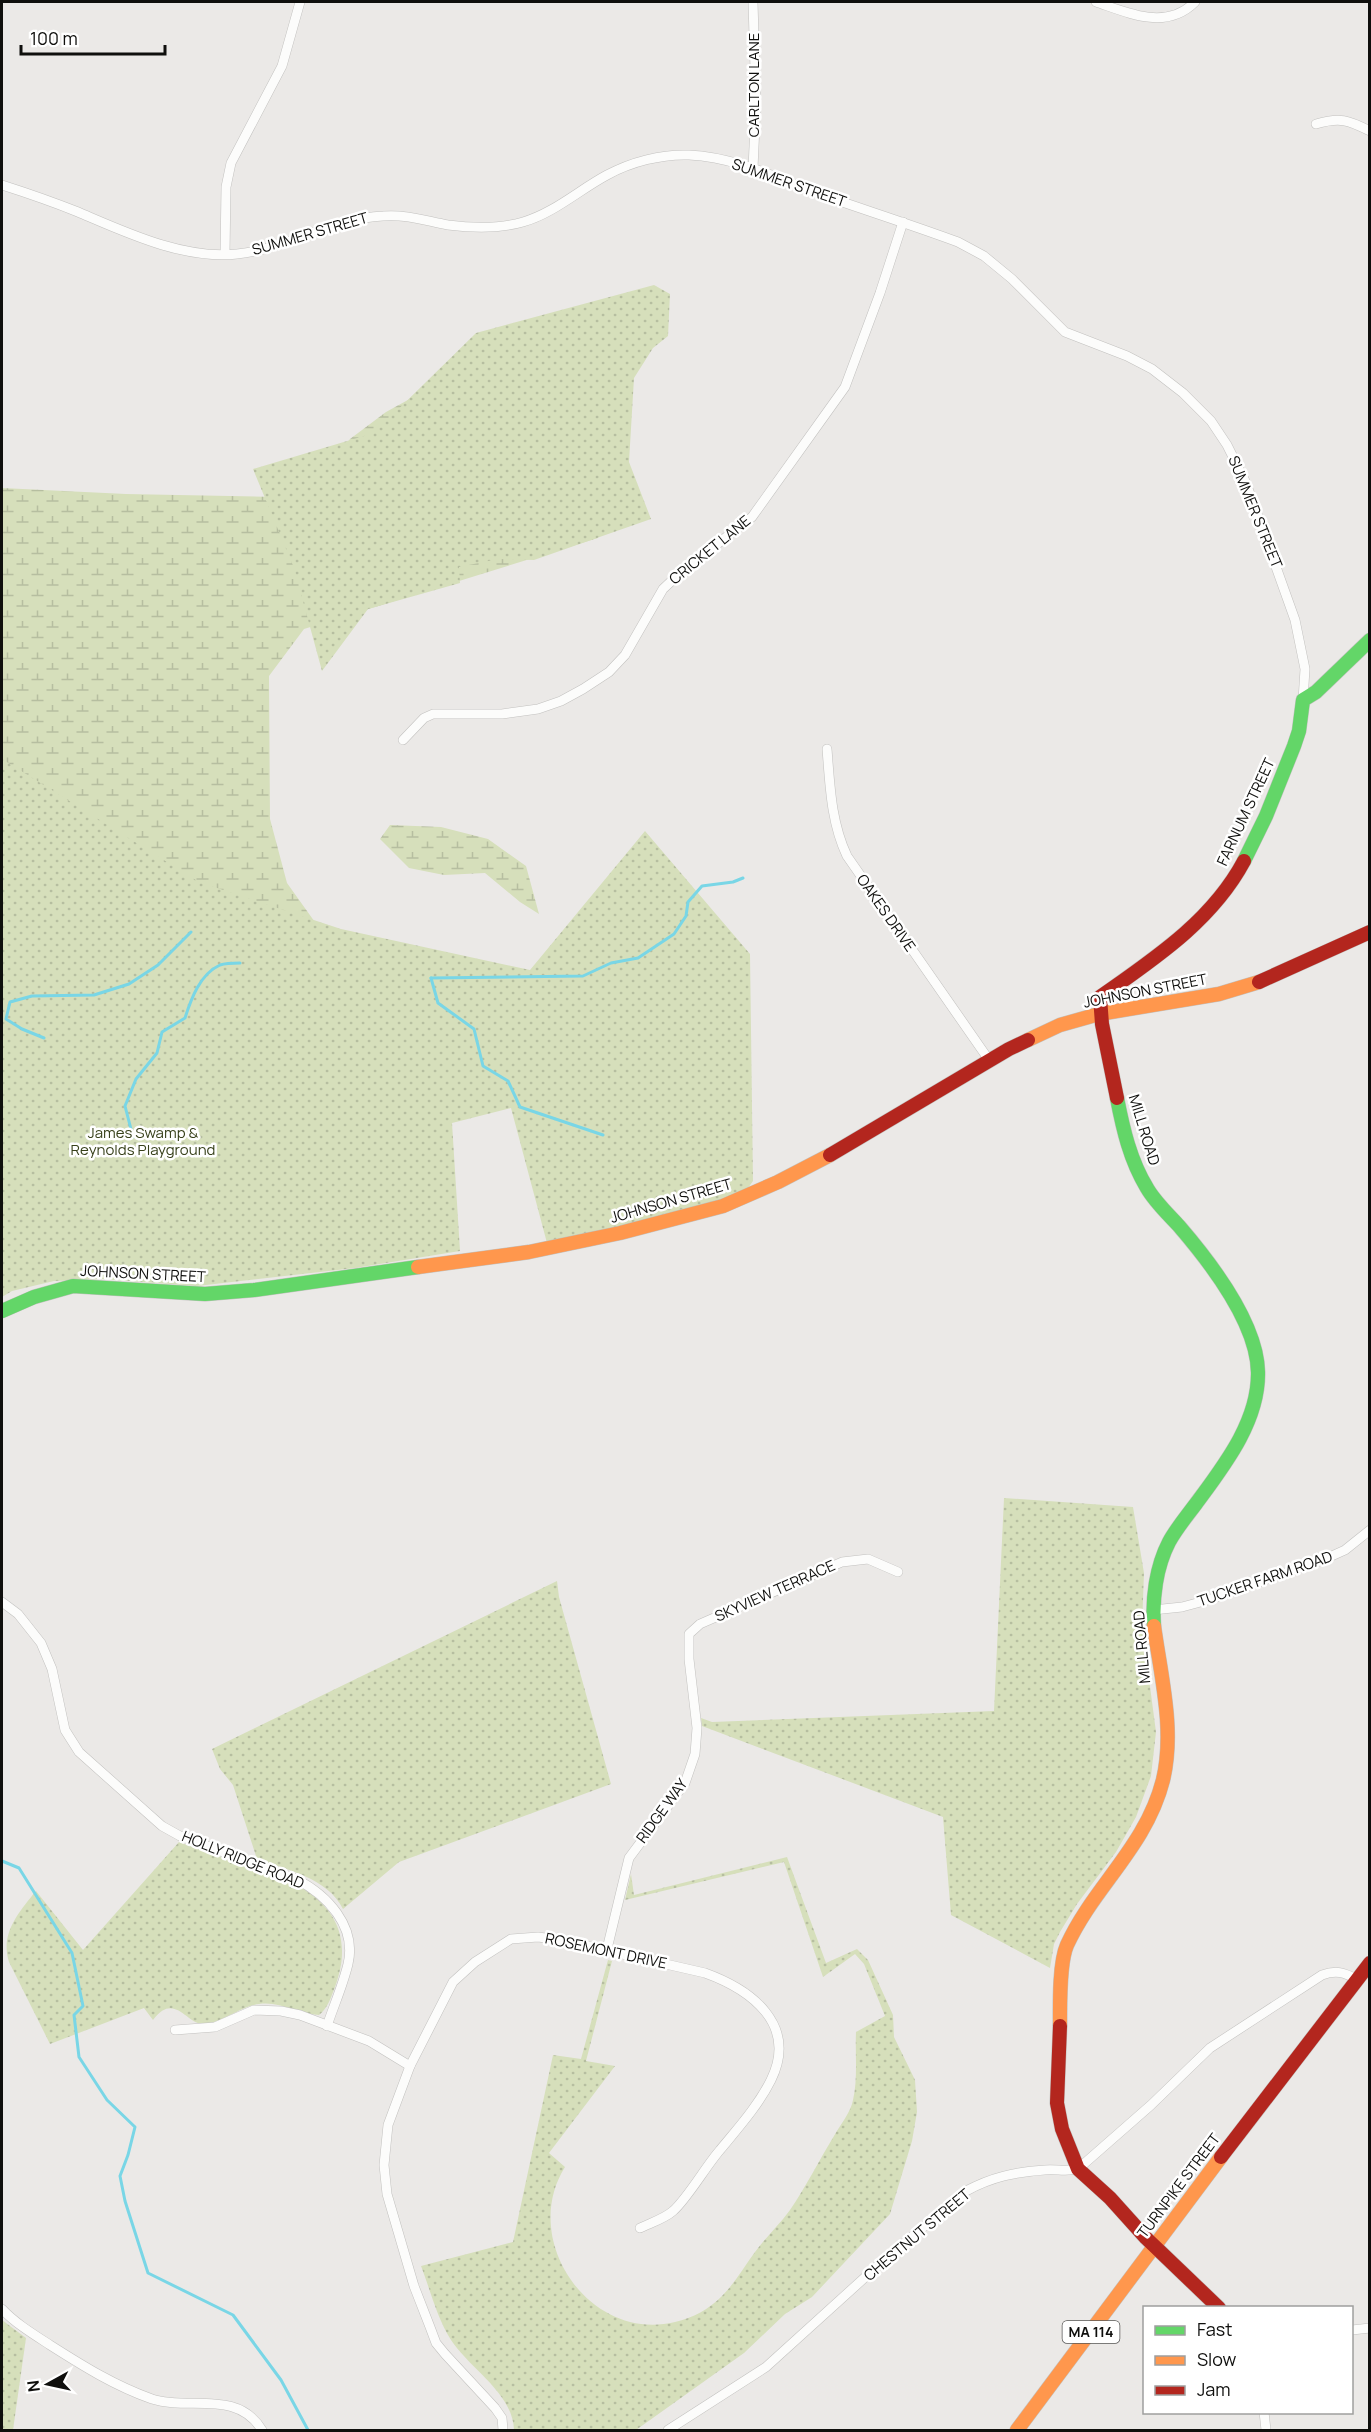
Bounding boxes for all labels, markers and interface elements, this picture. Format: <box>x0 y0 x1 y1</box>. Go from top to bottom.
scale bar <box>21 18 165 56</box>
text: 100 m <box>30 26 78 50</box>
street label: CARLTON LANE <box>743 33 764 137</box>
street label: SUMMER STREET <box>729 153 849 212</box>
street label: SUMMER STREET <box>249 207 370 260</box>
street label: SUMMER STREET <box>1223 452 1288 571</box>
street label: CRICKET LANE <box>664 510 755 589</box>
street label: FARNUM STREET <box>1211 755 1280 869</box>
street label: OAKES DRIVE <box>852 870 921 956</box>
street label: JOHNSON STREET <box>1081 968 1209 1013</box>
street label: MILL ROAD <box>1124 1092 1165 1168</box>
park label: James Swamp & Reynolds Playground <box>71 1122 215 1160</box>
street label: JOHNSON STREET <box>608 1173 734 1228</box>
street label: JOHNSON STREET <box>80 1260 206 1287</box>
street label: TUCKER FARM ROAD <box>1194 1546 1335 1612</box>
street label: SKYVIEW TERRACE <box>711 1555 838 1626</box>
street label: MILL ROAD <box>1128 1610 1155 1684</box>
street label: RIDGE WAY <box>631 1774 693 1847</box>
street label: HOLLY RIDGE ROAD <box>179 1825 308 1894</box>
street label: ROSEMONT DRIVE <box>543 1927 669 1974</box>
street label: TURNPIKE STREET <box>1132 2129 1225 2242</box>
street label: CHESTNUT STREET <box>859 2184 975 2286</box>
legend <box>1143 2306 1353 2414</box>
text: Fast <box>1197 2317 1232 2341</box>
road number: MA 114 <box>1062 2321 1120 2343</box>
text: Slow <box>1197 2347 1237 2371</box>
north arrow <box>18 2354 78 2414</box>
text: Jam <box>1197 2377 1231 2401</box>
text: N <box>21 2379 45 2393</box>

